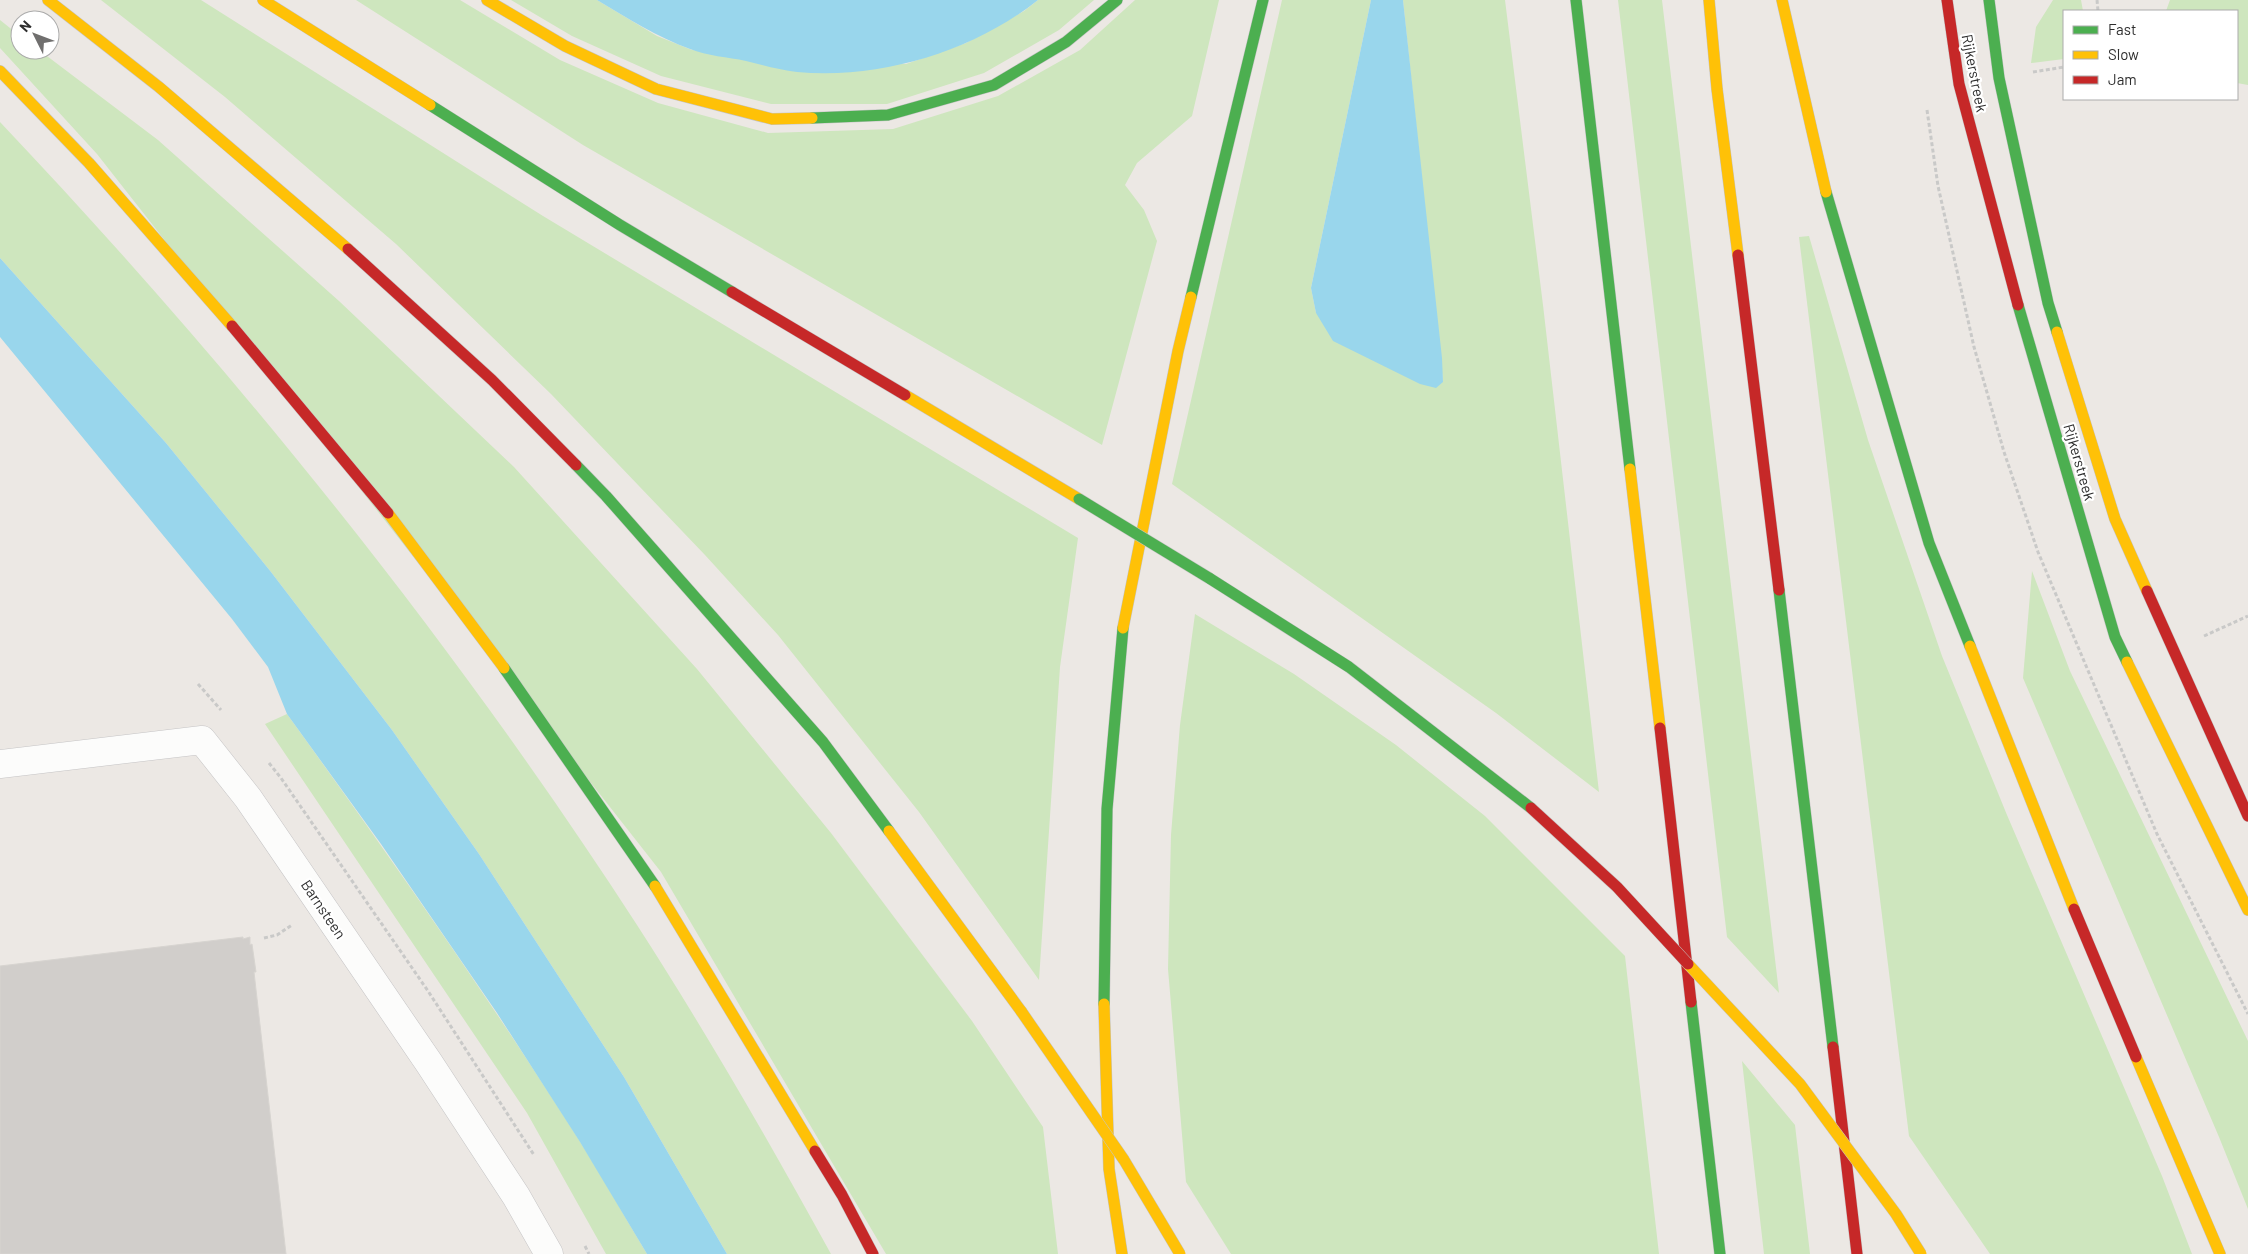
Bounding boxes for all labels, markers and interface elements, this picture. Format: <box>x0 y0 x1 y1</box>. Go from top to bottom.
north arrow <box>10 10 60 60</box>
legend <box>2063 10 2238 100</box>
text: N <box>16 17 34 35</box>
text: Fast <box>2108 20 2136 38</box>
street label: Rijkerstreek <box>1959 33 1991 114</box>
text: Slow <box>2108 45 2139 63</box>
text: Jam <box>2108 70 2137 88</box>
street label: Rijkerstreek <box>2060 422 2100 503</box>
street label: Barnsteen <box>298 876 350 942</box>

